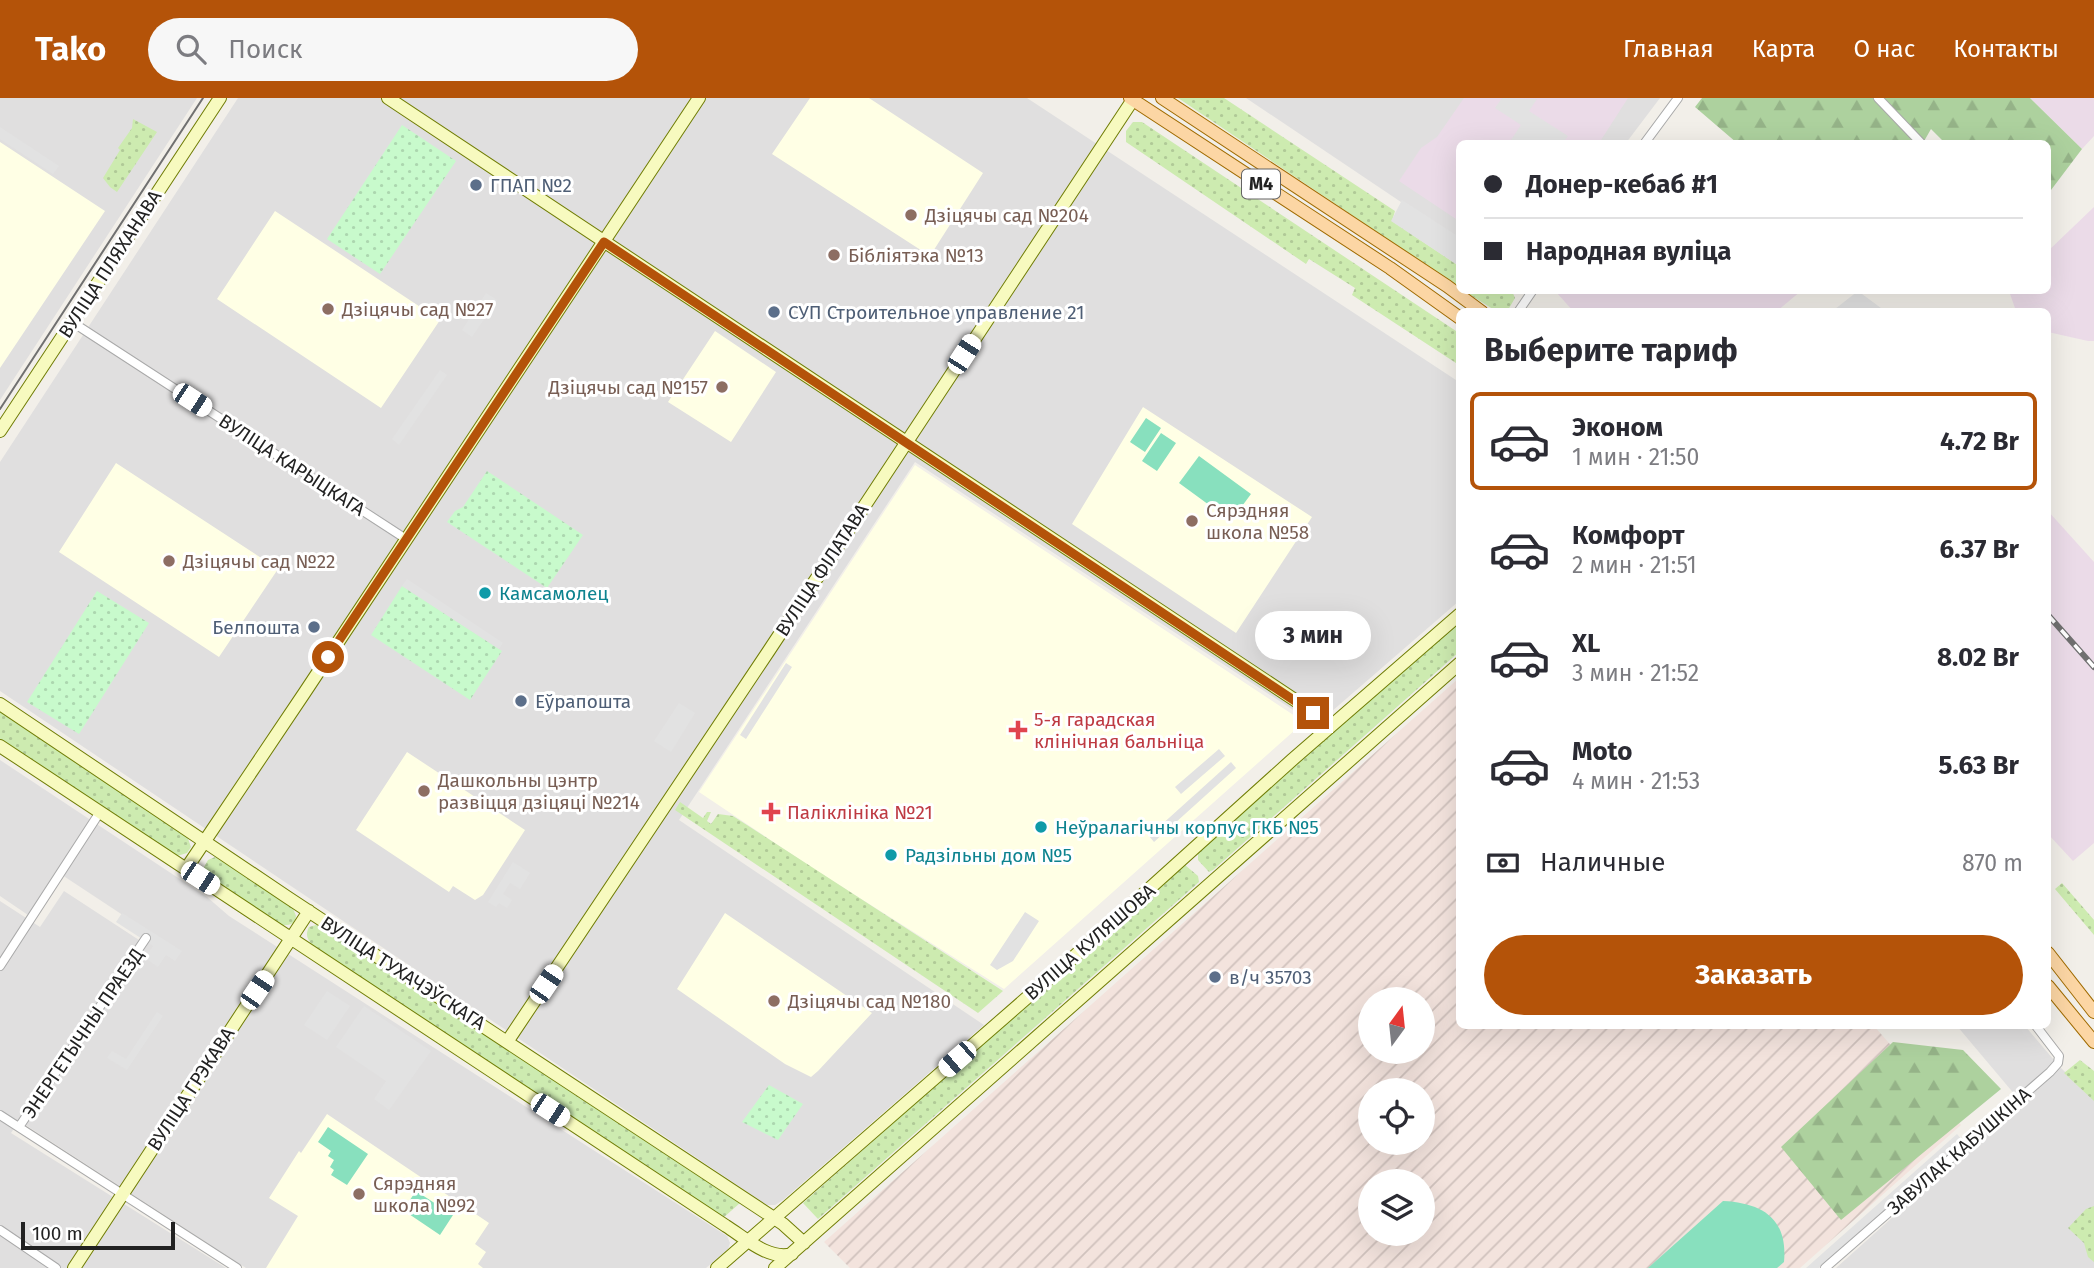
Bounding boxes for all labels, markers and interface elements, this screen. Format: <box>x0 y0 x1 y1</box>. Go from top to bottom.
search box <box>148 18 638 81</box>
text: Tako <box>35 29 106 69</box>
icon: search <box>172 30 210 68</box>
text: Поиск <box>228 34 303 65</box>
text: Главная <box>1623 35 1714 63</box>
text: Карта <box>1752 35 1815 63</box>
text: О нас <box>1853 35 1915 63</box>
text: Контакты <box>1953 35 2059 63</box>
text: Донер-кебаб #1 <box>1526 169 1718 200</box>
road number: М4 <box>1242 170 1280 198</box>
place label: ГПАП №2 <box>490 174 572 197</box>
marker: ГПАП №2 <box>468 177 484 193</box>
street label: ВУЛІЦА ПЛЯХАНАВА <box>54 186 166 342</box>
place label: Дзіцячы сад №204 <box>924 204 1089 227</box>
marker: Дзіцячы сад №204 <box>903 207 919 223</box>
text: Народная вуліца <box>1526 236 1731 267</box>
place label: Бібліятэка №13 <box>848 244 984 267</box>
marker: Бібліятэка №13 <box>826 247 842 263</box>
place label: Дзіцячы сад №27 <box>341 298 493 321</box>
marker: Дзіцячы сад №27 <box>320 301 336 317</box>
place label: СУП Строительное управление 21 <box>788 301 1084 324</box>
marker: СУП Строительное управление 21 <box>766 304 782 320</box>
car <box>944 331 985 377</box>
text: Выберите тариф <box>1484 331 1738 369</box>
place label: Дзіцячы сад №157 <box>548 376 708 399</box>
marker: Дзіцячы сад №157 <box>714 379 730 395</box>
car <box>169 380 216 420</box>
street label: ВУЛІЦА КАРЫЦКАГА <box>215 409 369 521</box>
icon: car <box>1488 410 1551 473</box>
text: Эконом <box>1572 412 1663 443</box>
text: 4.72 Br <box>1940 426 2019 457</box>
text: 1 мин · 21:50 <box>1572 443 1699 471</box>
street label: ВУЛІЦА ФІЛАТАВА <box>771 499 873 641</box>
place label: Сярэдняя школа №58 <box>1206 499 1309 544</box>
marker: Сярэдняя школа №58 <box>1184 513 1200 529</box>
icon: car <box>1488 518 1551 581</box>
text: Комфорт <box>1572 520 1685 551</box>
text: 6.37 Br <box>1939 534 2019 565</box>
place label: Дзіцячы сад №22 <box>182 550 336 573</box>
text: 2 мин · 21:51 <box>1572 551 1697 579</box>
marker: Дзіцячы сад №22 <box>161 553 177 569</box>
place label: Камсамолец <box>499 582 608 605</box>
marker: Камсамолец <box>477 585 493 601</box>
callout: 3 мин <box>1255 612 1371 660</box>
place label: Белпошта <box>212 616 300 639</box>
marker: Белпошта <box>306 619 322 635</box>
text: 3 мин <box>1283 621 1343 649</box>
icon: car <box>1488 626 1551 689</box>
text: XL <box>1572 628 1600 659</box>
route start <box>312 641 344 673</box>
text: 8.02 Br <box>1937 642 2019 673</box>
text: 3 мин · 21:52 <box>1572 659 1699 687</box>
place label: Еўрапошта <box>535 690 631 713</box>
marker: Еўрапошта <box>513 693 529 709</box>
route end <box>1297 697 1329 729</box>
place label: 5-я гарадская клінічная бальніца <box>1034 708 1204 753</box>
marker: 5-я гарадская клінічная бальніца <box>1008 720 1028 740</box>
icon: car <box>1488 734 1551 797</box>
text: Moto <box>1572 736 1632 767</box>
text: 5.63 Br <box>1939 750 2019 781</box>
text: 4 мин · 21:53 <box>1572 767 1700 795</box>
place label: Дашкольны цэнтр развіцця дзіцяці №214 <box>437 769 640 814</box>
marker: Дашкольны цэнтр развіцця дзіцяці №214 <box>416 783 432 799</box>
place label: Паліклініка №21 <box>787 801 933 824</box>
marker: Паліклініка №21 <box>761 802 781 822</box>
place label: Неўралагічны корпус ГКБ №5 <box>1055 816 1319 839</box>
marker: Неўралагічны корпус ГКБ №5 <box>1033 819 1049 835</box>
place label: Радзільны дом №5 <box>905 844 1072 867</box>
icon: cash <box>1484 844 1522 882</box>
marker: Радзільны дом №5 <box>883 847 899 863</box>
text: Наличные <box>1540 847 1665 878</box>
text: 870 m <box>1962 849 2023 877</box>
car <box>177 858 224 898</box>
street label: ВУЛІЦА КУЛЯШОВА <box>1020 879 1160 1005</box>
street label: ВУЛІЦА ТУХАЧЭЎСКАГА <box>316 911 490 1035</box>
button: Заказать <box>1484 935 2023 1015</box>
street label: ЭНЕРГЕТЫЧНЫ ПРАЕЗД <box>18 944 148 1122</box>
car <box>526 961 567 1007</box>
place label: в/ч 35703 <box>1229 966 1312 989</box>
car <box>237 967 278 1013</box>
marker: в/ч 35703 <box>1207 969 1223 985</box>
north arrow <box>1358 987 1435 1064</box>
map controls <box>1358 987 1435 1246</box>
place label: Дзіцячы сад №180 <box>787 990 951 1013</box>
marker: Дзіцячы сад №180 <box>766 993 782 1009</box>
street label: ВУЛІЦА ГРЭКАВА <box>143 1023 239 1155</box>
car <box>935 1037 980 1081</box>
button: locate <box>1358 1078 1435 1155</box>
street label: ЗАВУЛАК КАБУШКІНА <box>1883 1082 2035 1220</box>
car <box>527 1090 574 1130</box>
button: layers <box>1358 1169 1435 1246</box>
place label: Сярэдняя школа №92 <box>373 1172 475 1217</box>
marker: Сярэдняя школа №92 <box>351 1186 367 1202</box>
scale bar <box>21 1219 175 1251</box>
text: 100 m <box>32 1222 83 1245</box>

